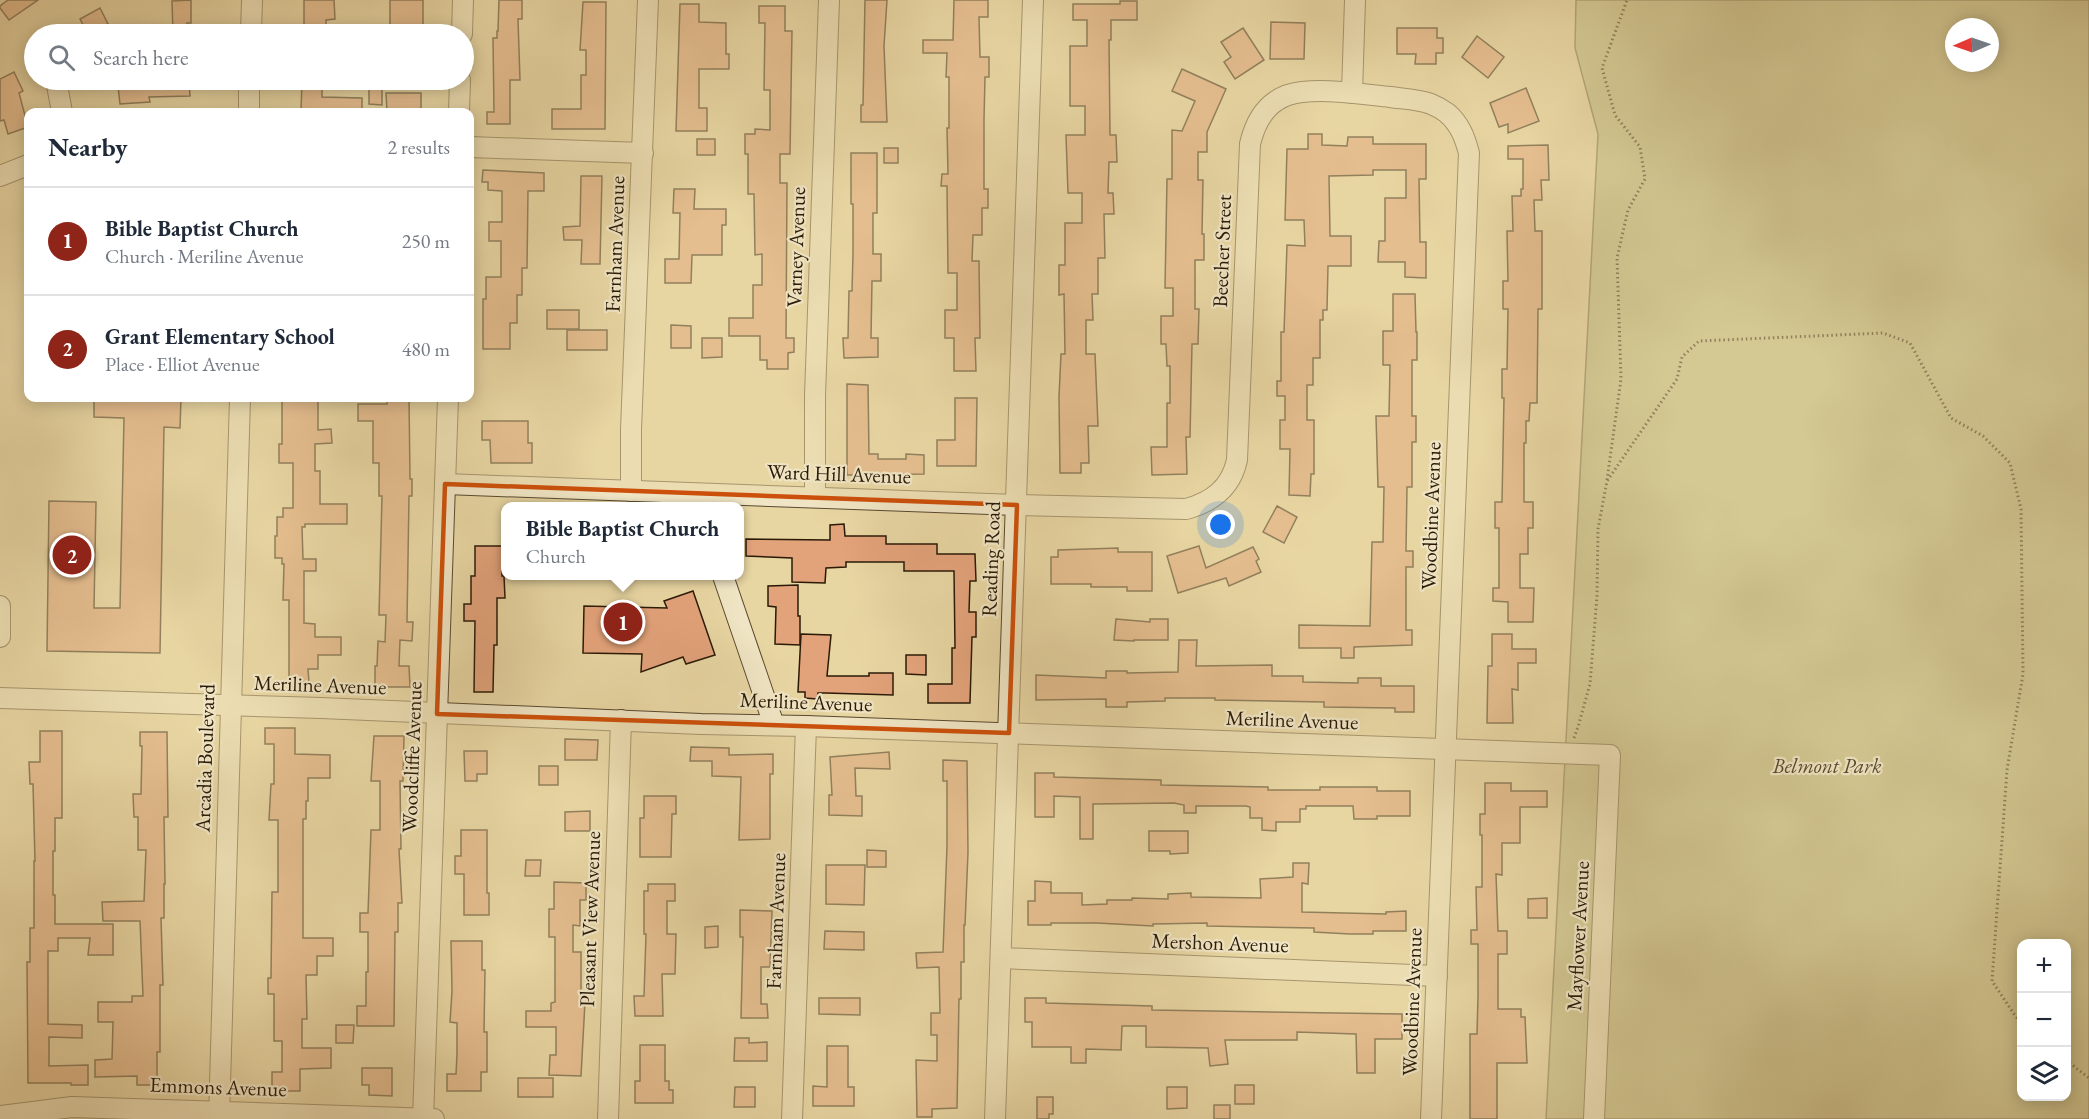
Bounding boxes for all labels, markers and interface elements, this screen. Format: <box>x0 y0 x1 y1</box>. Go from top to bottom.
north arrow <box>1945 18 1999 72</box>
search box <box>24 24 474 90</box>
icon: search <box>45 41 78 74</box>
text: Search here <box>93 43 188 72</box>
text: Nearby <box>48 130 128 164</box>
text: 2 results <box>387 134 450 160</box>
street label: Farnham Avenue <box>599 175 630 313</box>
street label: Varney Avenue <box>780 186 811 308</box>
street label: Beecher Street <box>1206 194 1237 308</box>
text: Bible Baptist Church <box>105 214 299 243</box>
text: 1 <box>62 228 73 254</box>
text: 250 m <box>402 228 450 254</box>
text: Church · Meriline Avenue <box>105 243 304 269</box>
text: Grant Elementary School <box>105 322 335 351</box>
text: 2 <box>62 336 73 362</box>
text: 480 m <box>402 336 450 362</box>
text: Place · Elliot Avenue <box>105 351 260 377</box>
street label: Woodbine Avenue <box>1414 441 1447 591</box>
street label: Ward Hill Avenue <box>767 457 911 490</box>
street label: Reading Road <box>975 500 1006 617</box>
popup <box>501 502 744 580</box>
your location <box>1206 510 1235 539</box>
text: Bible Baptist Church <box>526 514 719 543</box>
pin: 2 <box>52 532 92 578</box>
text: Church <box>526 543 586 569</box>
pin: 1 <box>604 600 642 644</box>
street label: Meriline Avenue <box>253 669 387 700</box>
street label: Woodcliffe Avenue <box>395 681 428 833</box>
street label: Arcadia Boulevard <box>188 683 221 834</box>
street label: Meriline Avenue <box>739 686 873 717</box>
street label: Meriline Avenue <box>1225 704 1359 735</box>
park label: Belmont Park <box>1772 752 1882 779</box>
street label: Pleasant View Avenue <box>573 830 606 1007</box>
street label: Farnham Avenue <box>760 852 791 990</box>
street label: Mayflower Avenue <box>1560 860 1595 1012</box>
street label: Mershon Avenue <box>1151 927 1289 958</box>
street label: Woodbine Avenue <box>1395 927 1428 1077</box>
map controls <box>2017 939 2071 1101</box>
button: + <box>2017 939 2071 993</box>
button: − <box>2017 993 2071 1047</box>
button: layers <box>2017 1047 2071 1101</box>
street label: Emmons Avenue <box>149 1071 287 1102</box>

